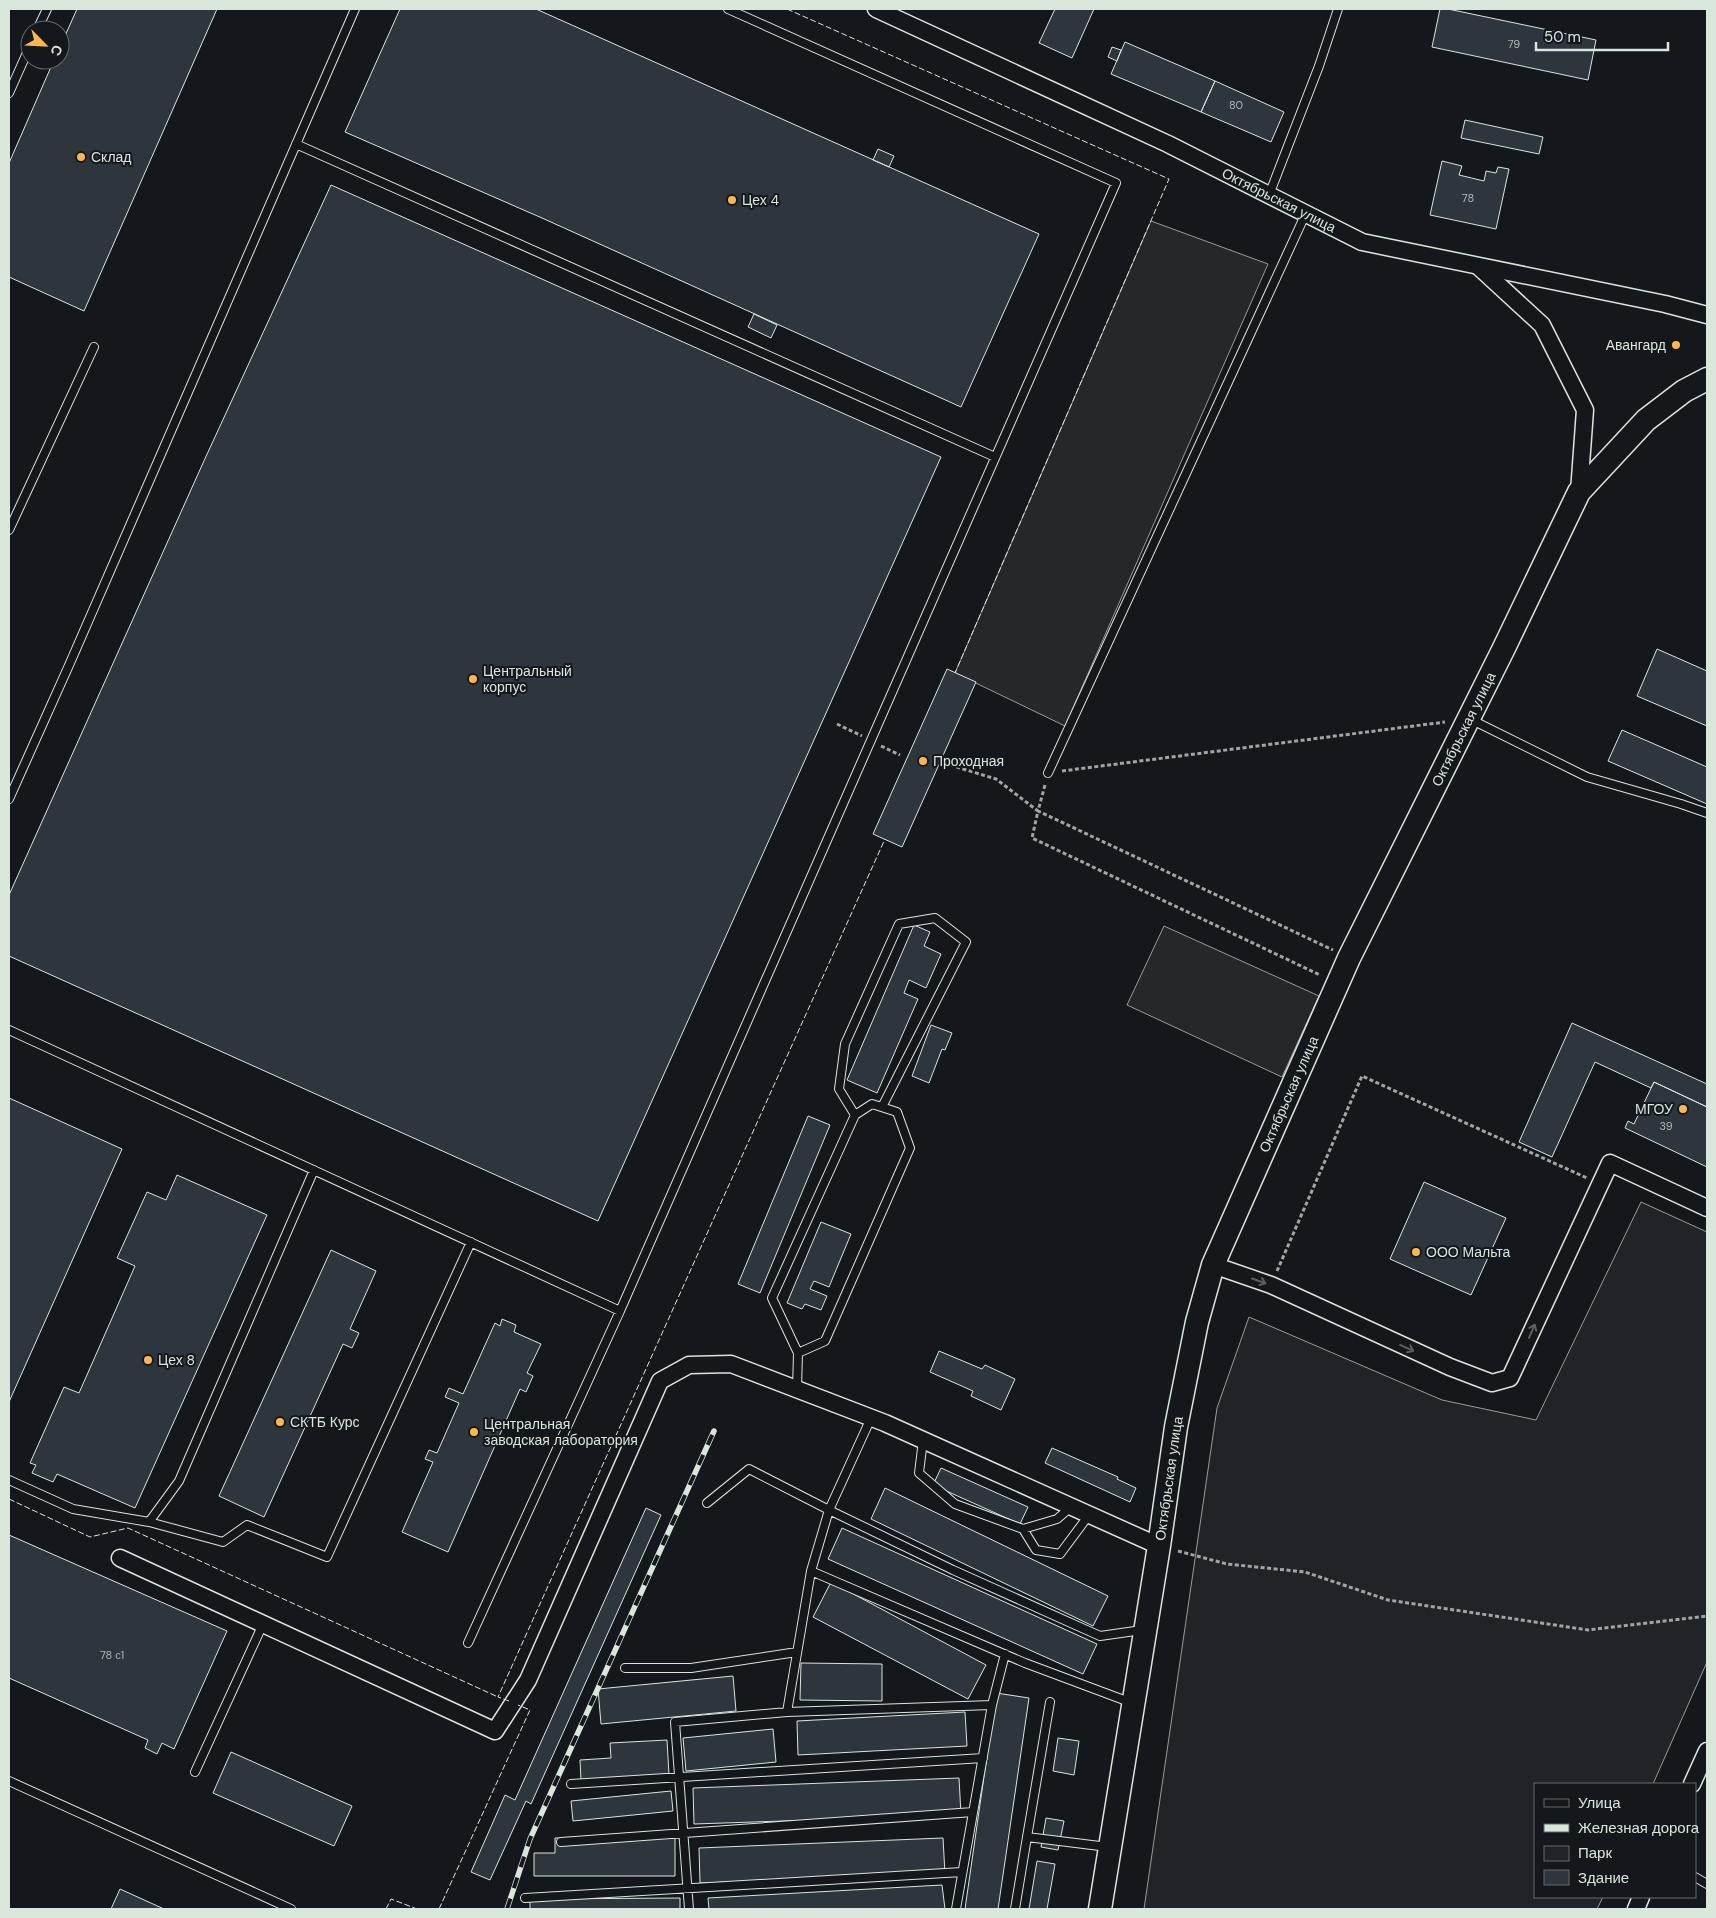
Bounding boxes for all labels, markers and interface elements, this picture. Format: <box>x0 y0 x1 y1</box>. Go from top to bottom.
north arrow <box>20 20 70 70</box>
scale bar <box>1536 20 1668 52</box>
text: 50 m <box>1544 27 1581 47</box>
house number: 79 <box>1508 37 1520 51</box>
text: С <box>47 42 67 59</box>
house number: 80 <box>1229 98 1243 112</box>
place label: Склад <box>91 148 132 166</box>
marker: Склад <box>75 151 87 163</box>
street label: Октябрьская улица <box>1219 164 1339 236</box>
place label: Цех 4 <box>742 191 780 209</box>
house number: 78 <box>1462 191 1474 205</box>
marker: Цех 4 <box>726 194 738 206</box>
place label: Авангард <box>1606 336 1666 354</box>
marker: Авангард <box>1670 339 1682 351</box>
place label: Центральный корпус <box>483 662 572 696</box>
street label: Октябрьская улица <box>1427 669 1500 789</box>
marker: Центральный корпус <box>467 673 479 685</box>
place label: Проходная <box>933 752 1004 770</box>
marker: Проходная <box>917 755 929 767</box>
street label: Октябрьская улица <box>1255 1033 1322 1155</box>
place label: МГОУ <box>1635 1100 1673 1118</box>
marker: МГОУ <box>1677 1103 1689 1115</box>
house number: 39 <box>1659 1119 1673 1133</box>
place label: ООО Мальта <box>1426 1243 1511 1261</box>
marker: ООО Мальта <box>1410 1246 1422 1258</box>
one-way arrow <box>1251 1277 1266 1286</box>
one-way arrow <box>1528 1324 1538 1339</box>
one-way arrow <box>1399 1343 1414 1353</box>
place label: Цех 8 <box>158 1351 195 1369</box>
marker: Цех 8 <box>142 1354 154 1366</box>
place label: СКТБ Курс <box>290 1413 360 1431</box>
place label: Центральная заводская лаборатория <box>484 1415 638 1449</box>
street label: Октябрьская улица <box>1151 1415 1187 1542</box>
marker: СКТБ Курс <box>274 1416 286 1428</box>
marker: Центральная заводская лаборатория <box>468 1426 480 1438</box>
house number: 78 с1 <box>100 1648 124 1662</box>
legend <box>1534 1783 1696 1898</box>
text: Улица <box>1578 1793 1621 1813</box>
text: Железная дорога <box>1578 1818 1700 1838</box>
text: Парк <box>1578 1843 1612 1863</box>
text: Здание <box>1578 1868 1629 1888</box>

